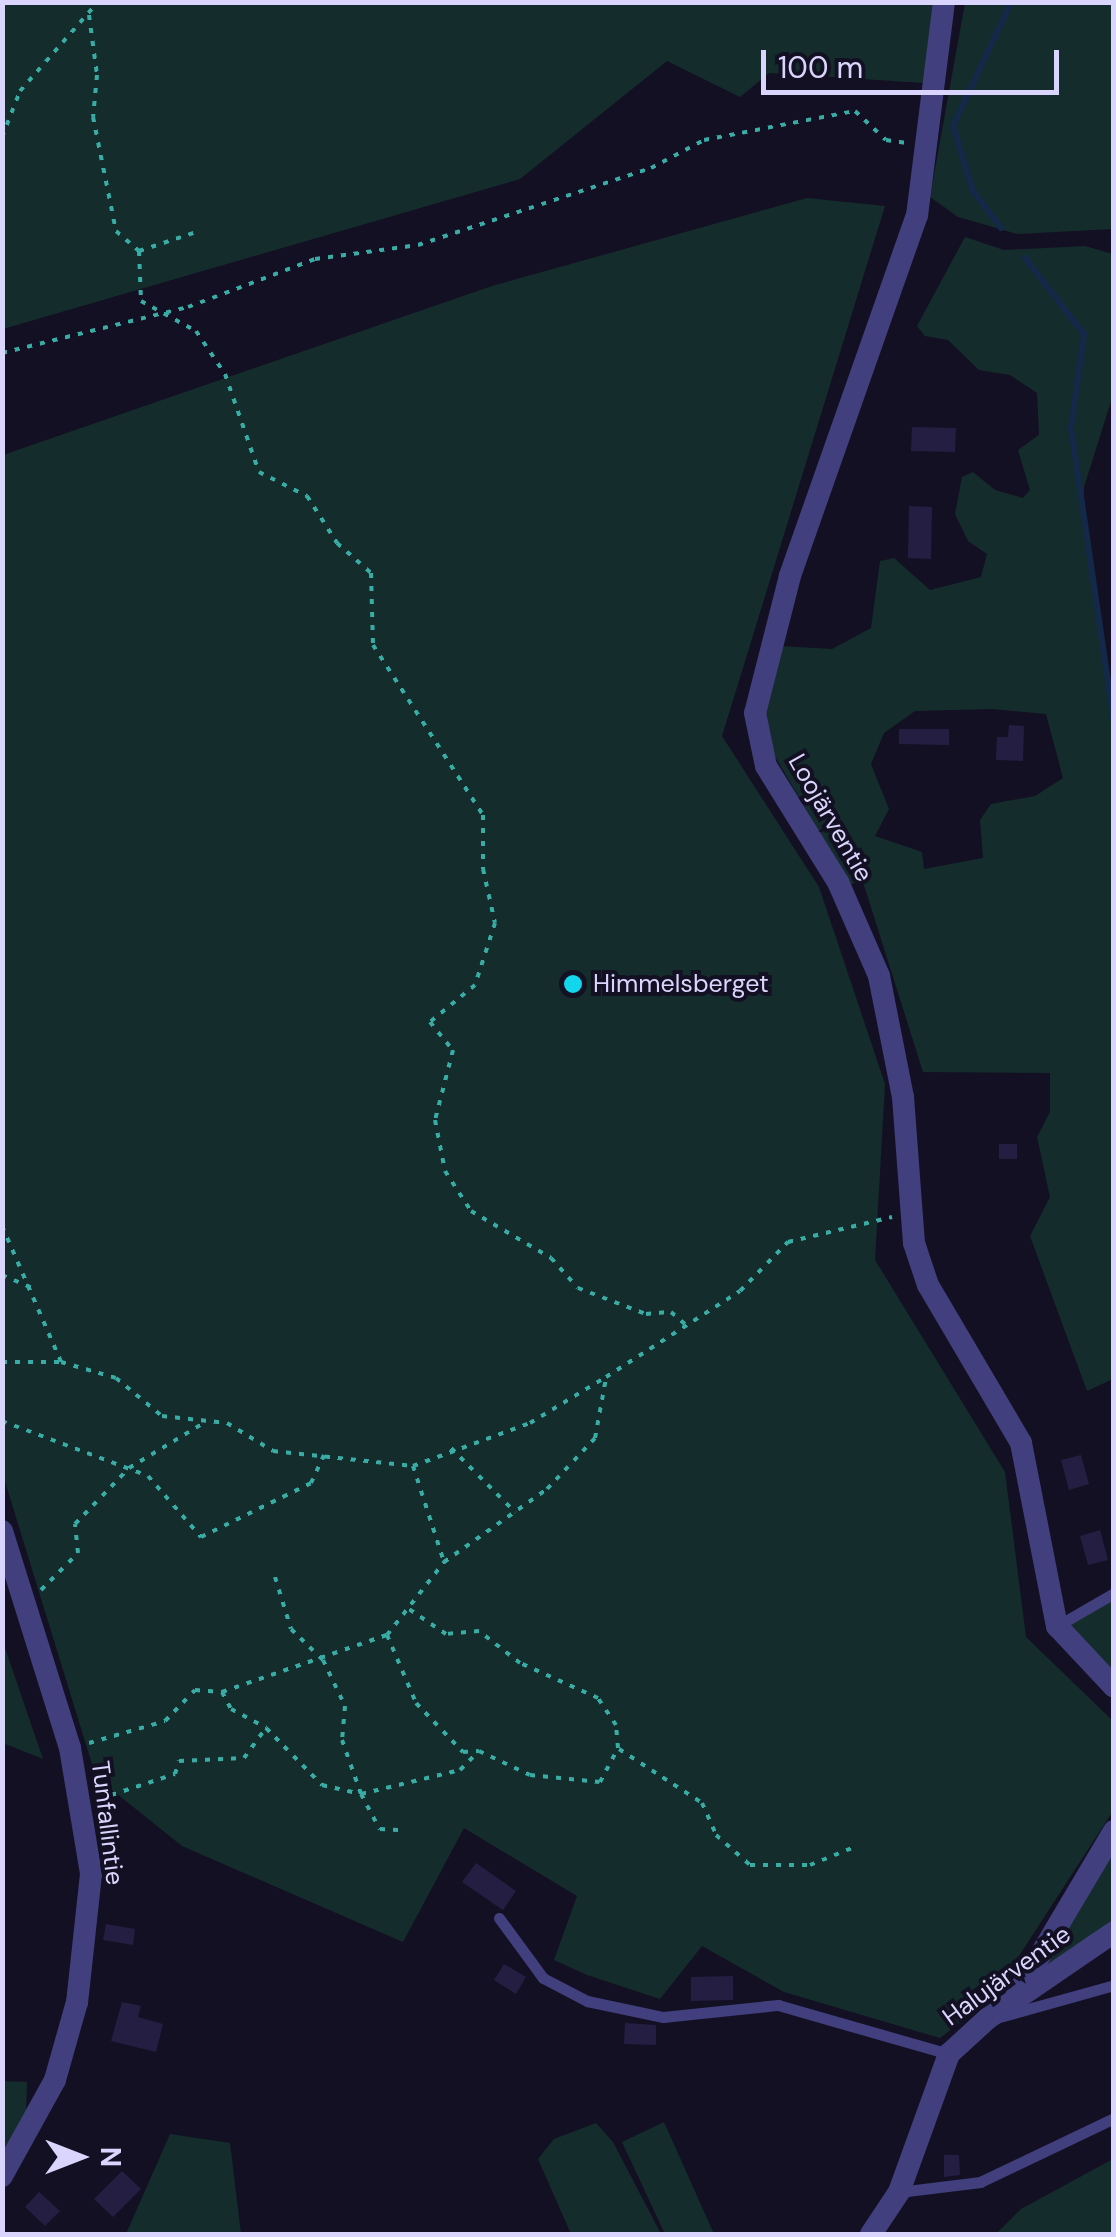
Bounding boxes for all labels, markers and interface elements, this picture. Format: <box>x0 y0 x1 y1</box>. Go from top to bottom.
scale bar <box>766 30 1064 92</box>
text: 100 m <box>778 48 863 87</box>
street label: Loojärventie <box>781 749 879 887</box>
place label: Himmelsberget <box>593 969 769 999</box>
marker: Himmelsberget <box>562 973 584 995</box>
street label: Tunfallintie <box>85 1759 129 1887</box>
street label: Halujärventie <box>937 1920 1077 2032</box>
north arrow <box>30 2107 130 2207</box>
text: N <box>92 2147 129 2167</box>

